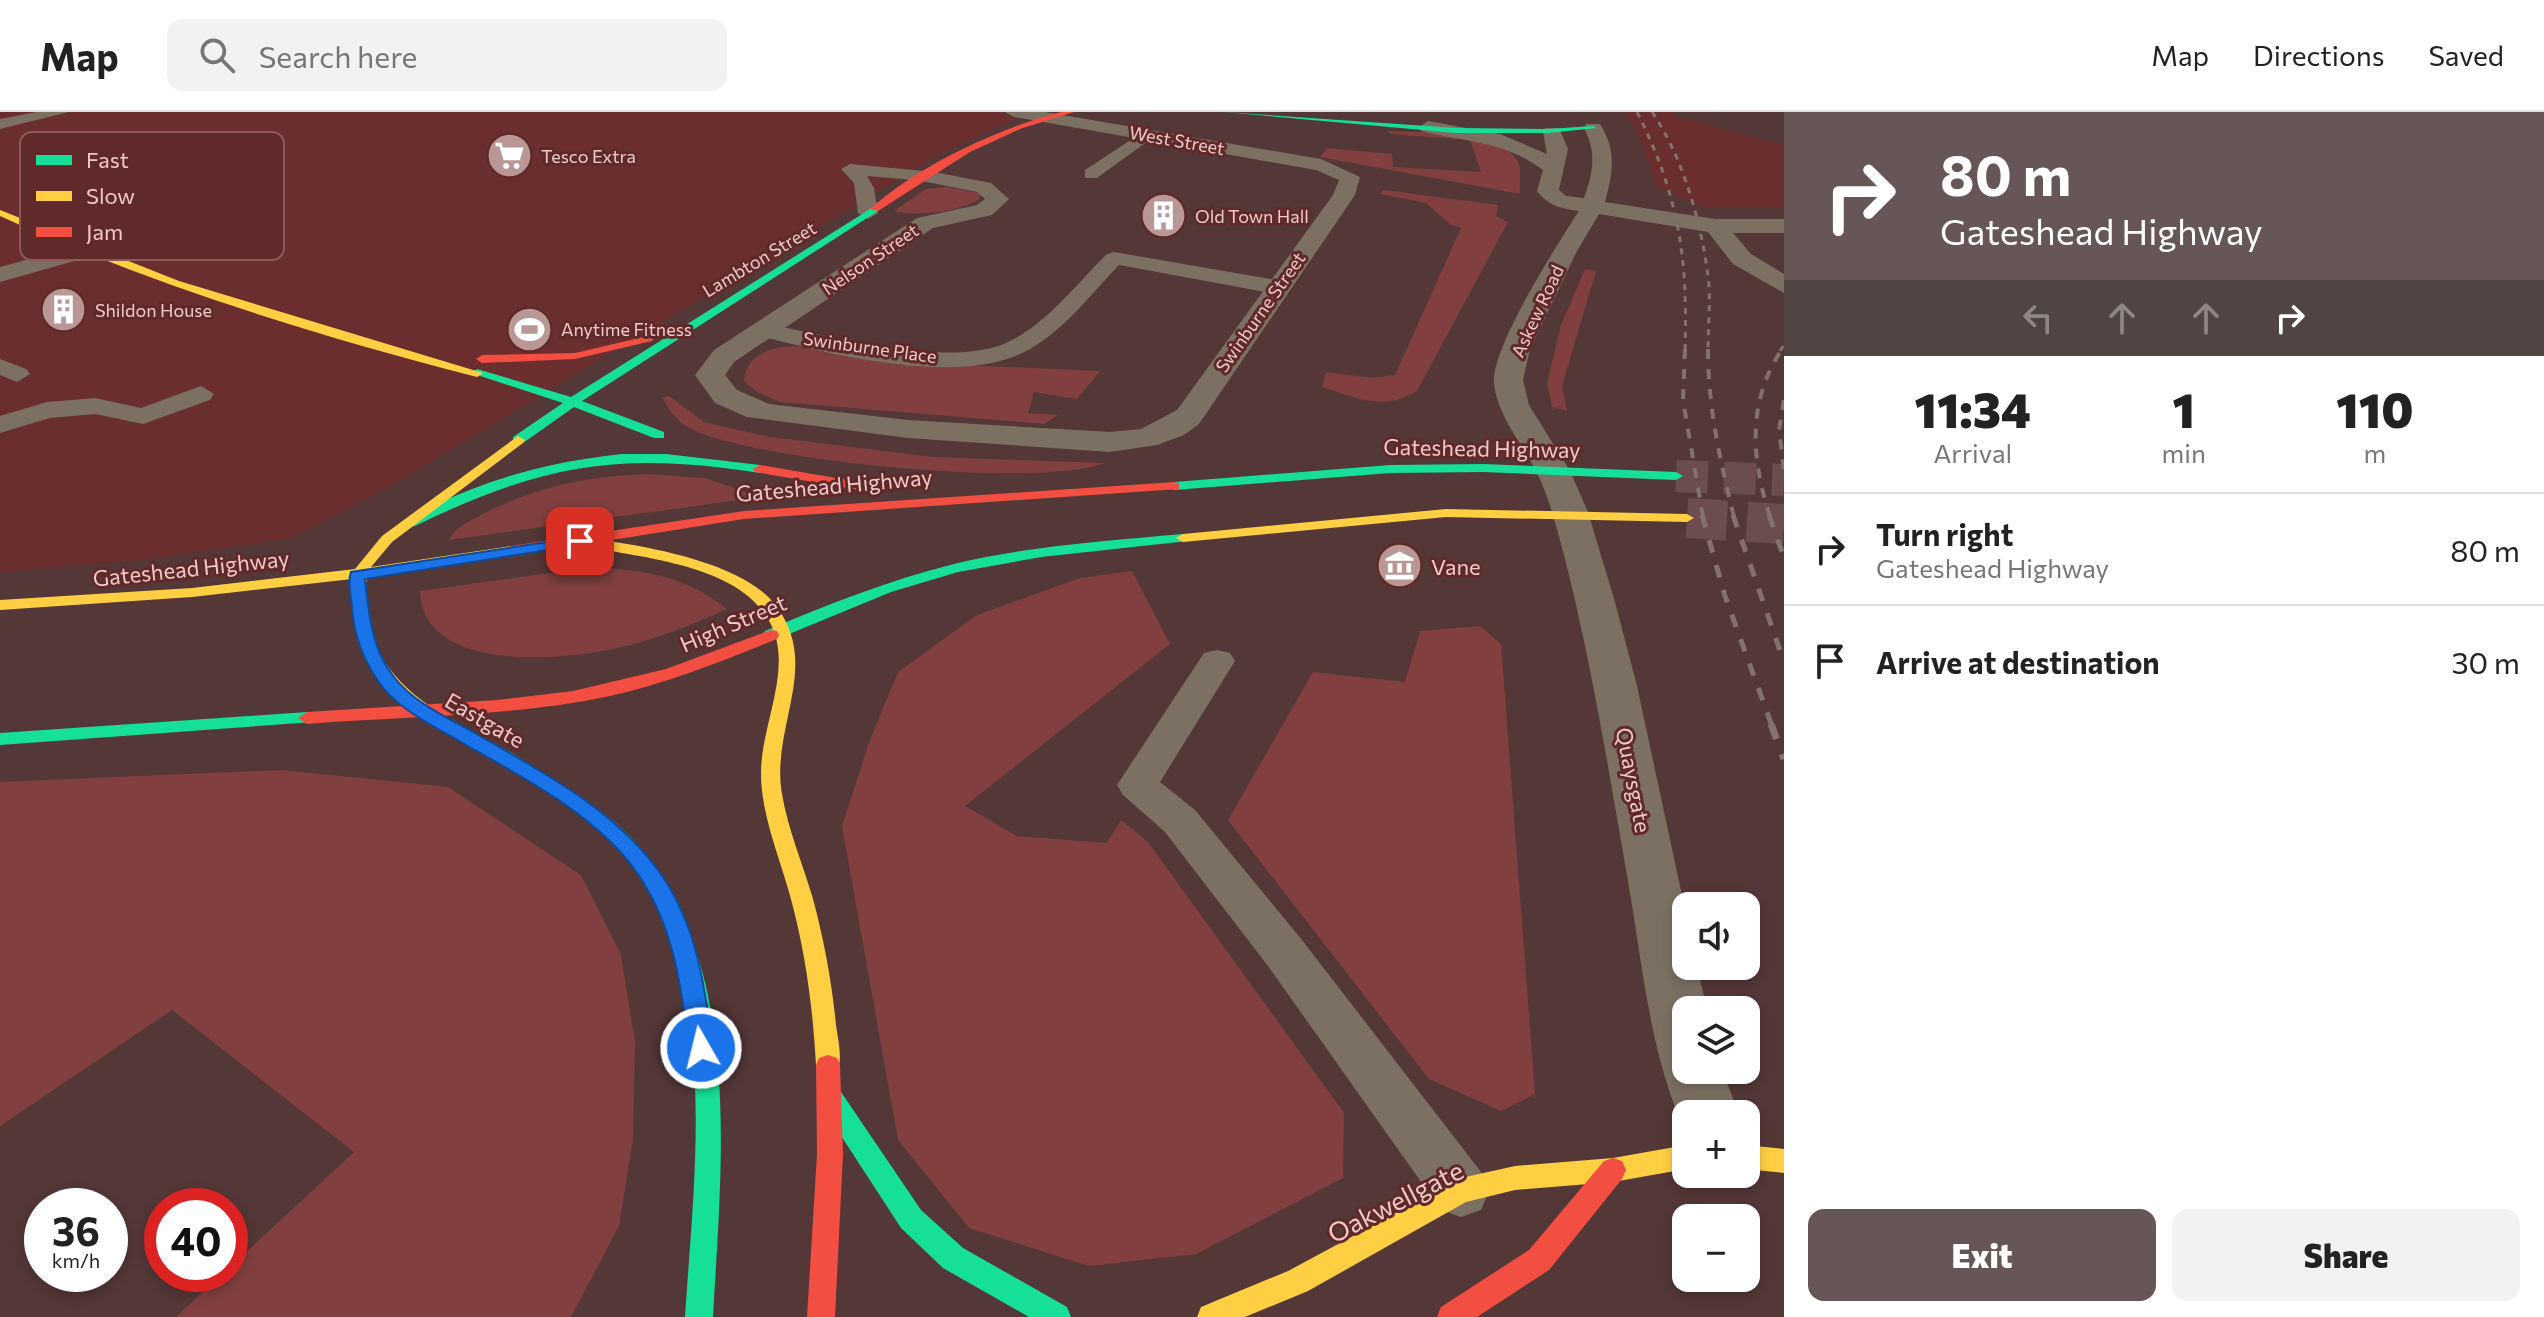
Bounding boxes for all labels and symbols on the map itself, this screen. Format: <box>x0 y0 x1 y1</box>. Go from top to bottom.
street label: West Street <box>1128 121 1226 159</box>
legend <box>20 132 284 260</box>
supermarket icon: Tesco Extra <box>486 132 534 180</box>
place label: Tesco Extra <box>541 145 636 167</box>
text: Fast <box>86 146 129 173</box>
text: Slow <box>86 182 135 209</box>
building icon: Old Town Hall <box>1140 192 1188 240</box>
place label: Old Town Hall <box>1195 205 1309 227</box>
street label: Lambton Street <box>698 216 820 302</box>
text: Jam <box>86 218 123 245</box>
street label: Nelson Street <box>818 219 922 299</box>
street label: Swinburne Street <box>1210 248 1310 376</box>
street label: Askew Road <box>1506 261 1568 361</box>
building icon: Shildon House <box>40 286 88 334</box>
place label: Shildon House <box>95 299 212 321</box>
sports icon: Anytime Fitness <box>506 305 554 353</box>
place label: Anytime Fitness <box>561 318 692 340</box>
street label: Swinburne Place <box>802 327 938 367</box>
street label: Gateshead Highway <box>1383 433 1581 463</box>
street label: Gateshead Highway <box>735 463 933 507</box>
pin <box>546 507 614 575</box>
museum icon: Vane <box>1376 542 1424 590</box>
street label: Gateshead Highway <box>92 544 290 592</box>
place label: Vane <box>1431 553 1481 580</box>
street label: High Street <box>676 588 790 658</box>
street label: Eastgate <box>440 686 530 754</box>
street label: Quaysgate <box>1611 725 1657 835</box>
position arrow <box>659 1006 743 1090</box>
street label: Oakwellgate <box>1322 1154 1468 1248</box>
speed limit sign: 40 <box>144 1188 248 1292</box>

